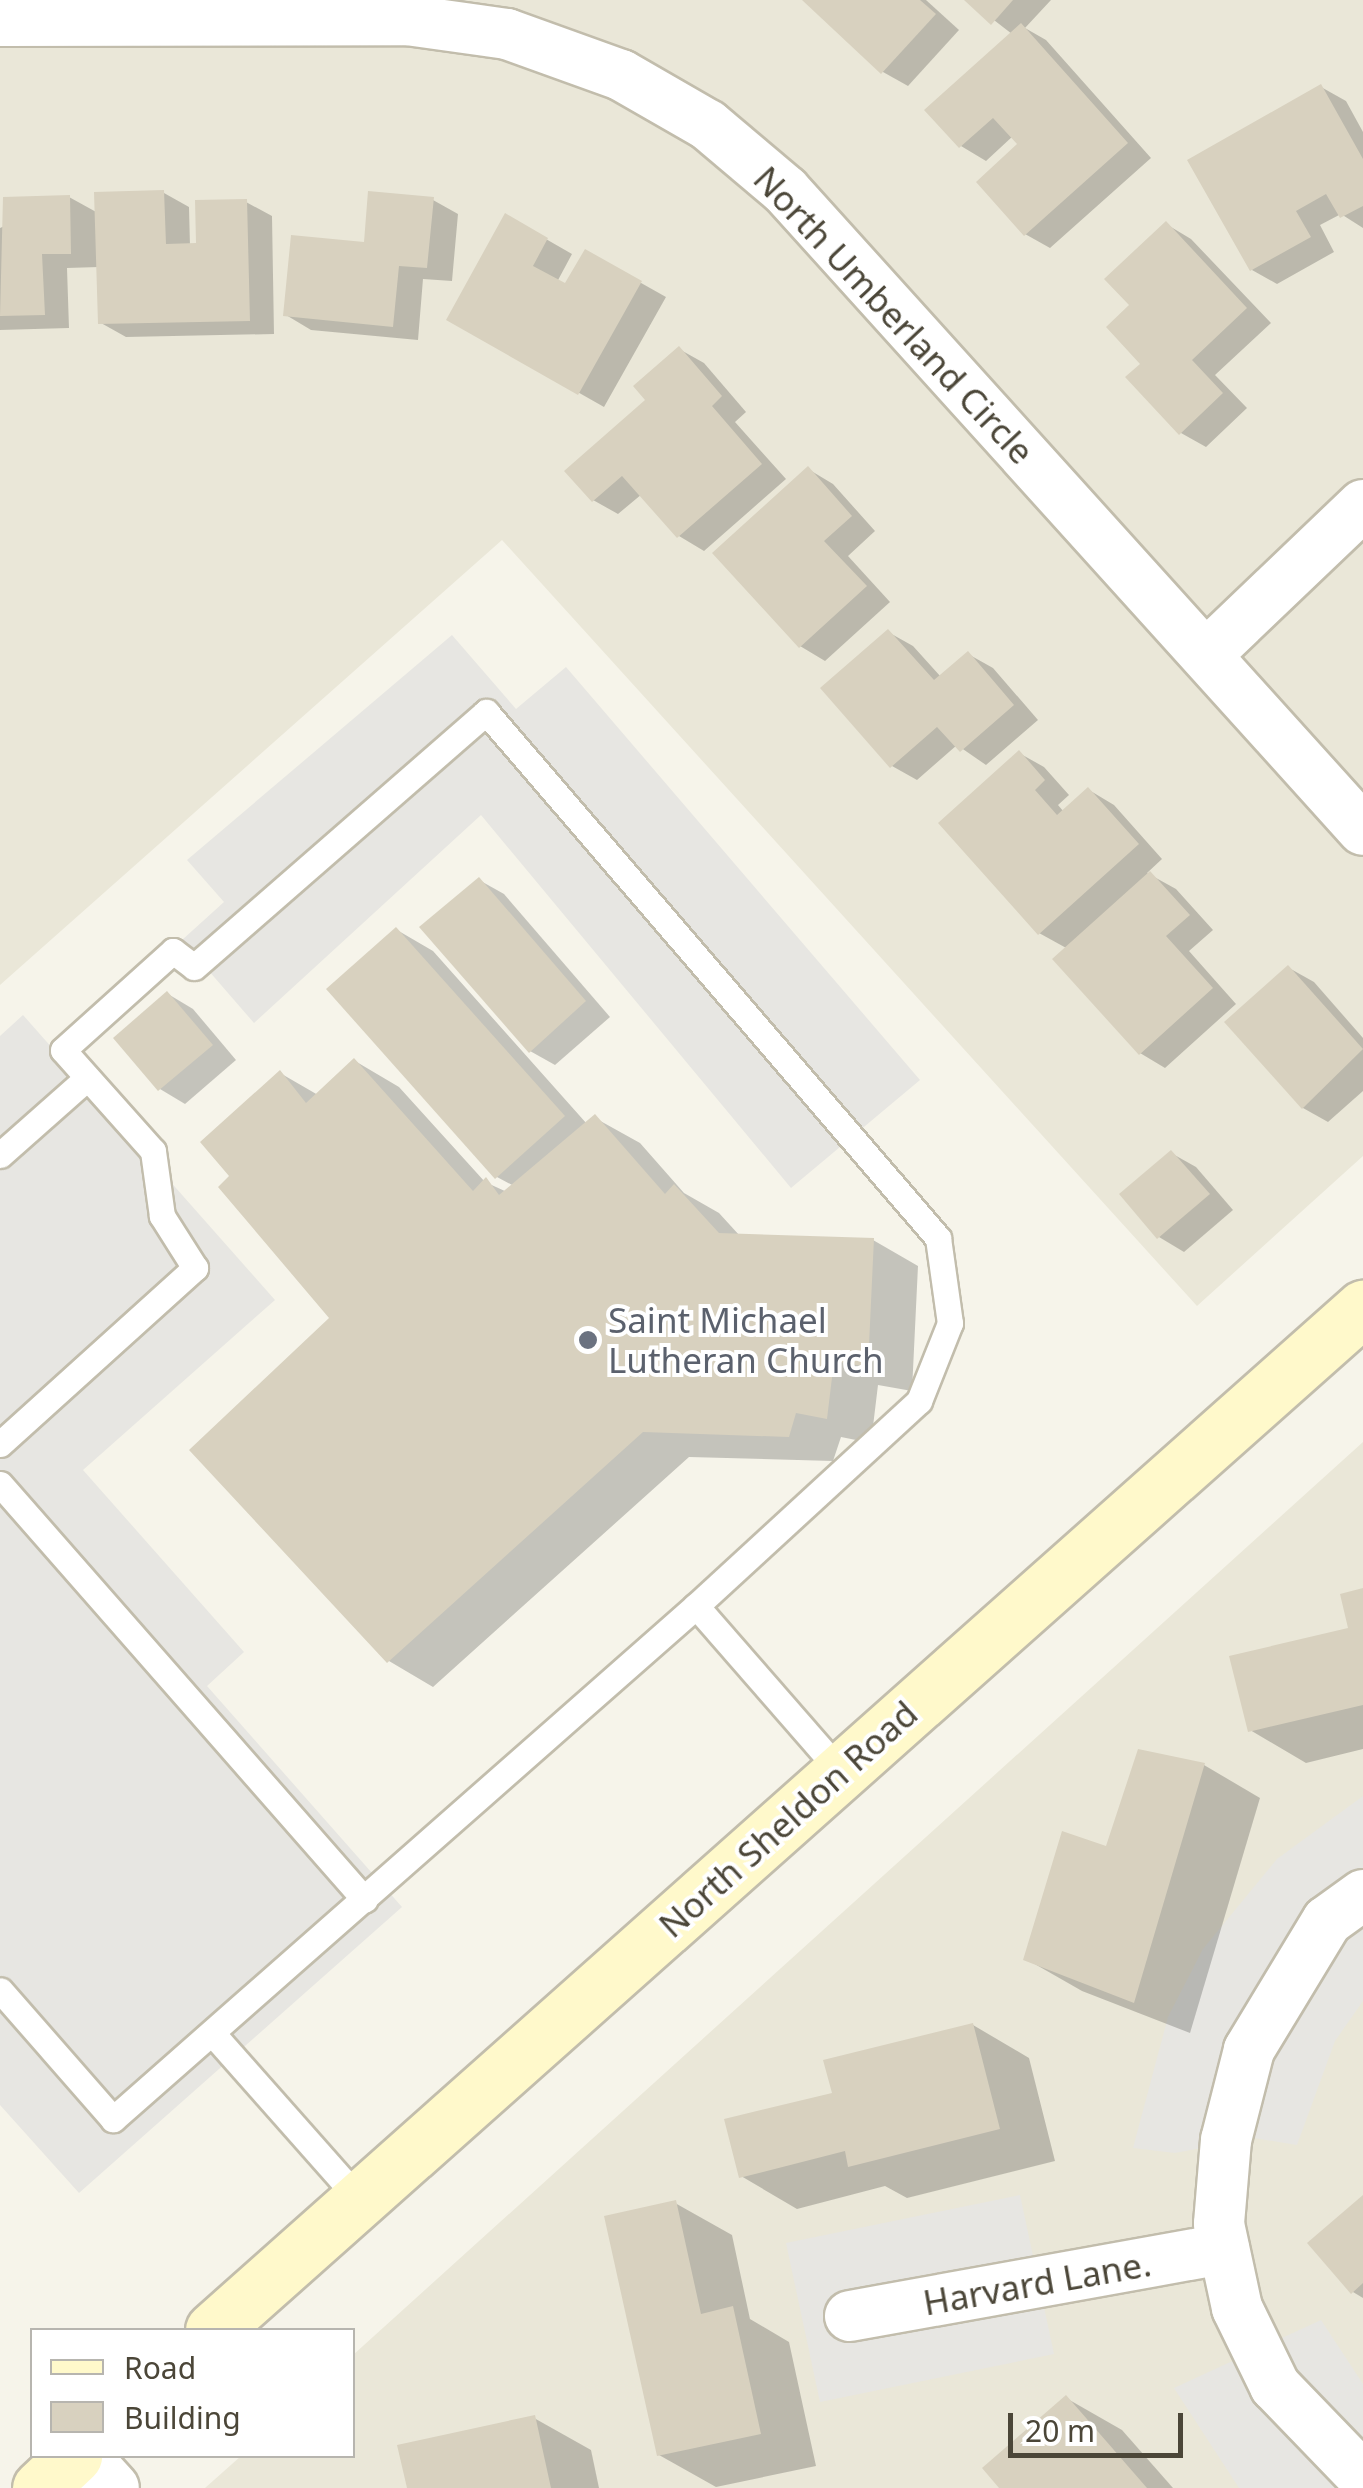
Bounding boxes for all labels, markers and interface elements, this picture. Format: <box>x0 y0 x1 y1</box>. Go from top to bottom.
street label: North Umberland Circle <box>745 158 1043 472</box>
place label: Saint Michael Lutheran Church <box>608 1299 884 1381</box>
marker: Saint Michael Lutheran Church <box>577 1329 599 1351</box>
street label: North Sheldon Road <box>650 1692 926 1946</box>
street label: Harvard Lane. <box>920 2242 1154 2324</box>
legend <box>30 2328 355 2458</box>
text: Road <box>124 2347 196 2388</box>
scale bar <box>1013 2393 1188 2455</box>
text: Building <box>124 2397 241 2438</box>
text: 20 m <box>1025 2410 1095 2451</box>

